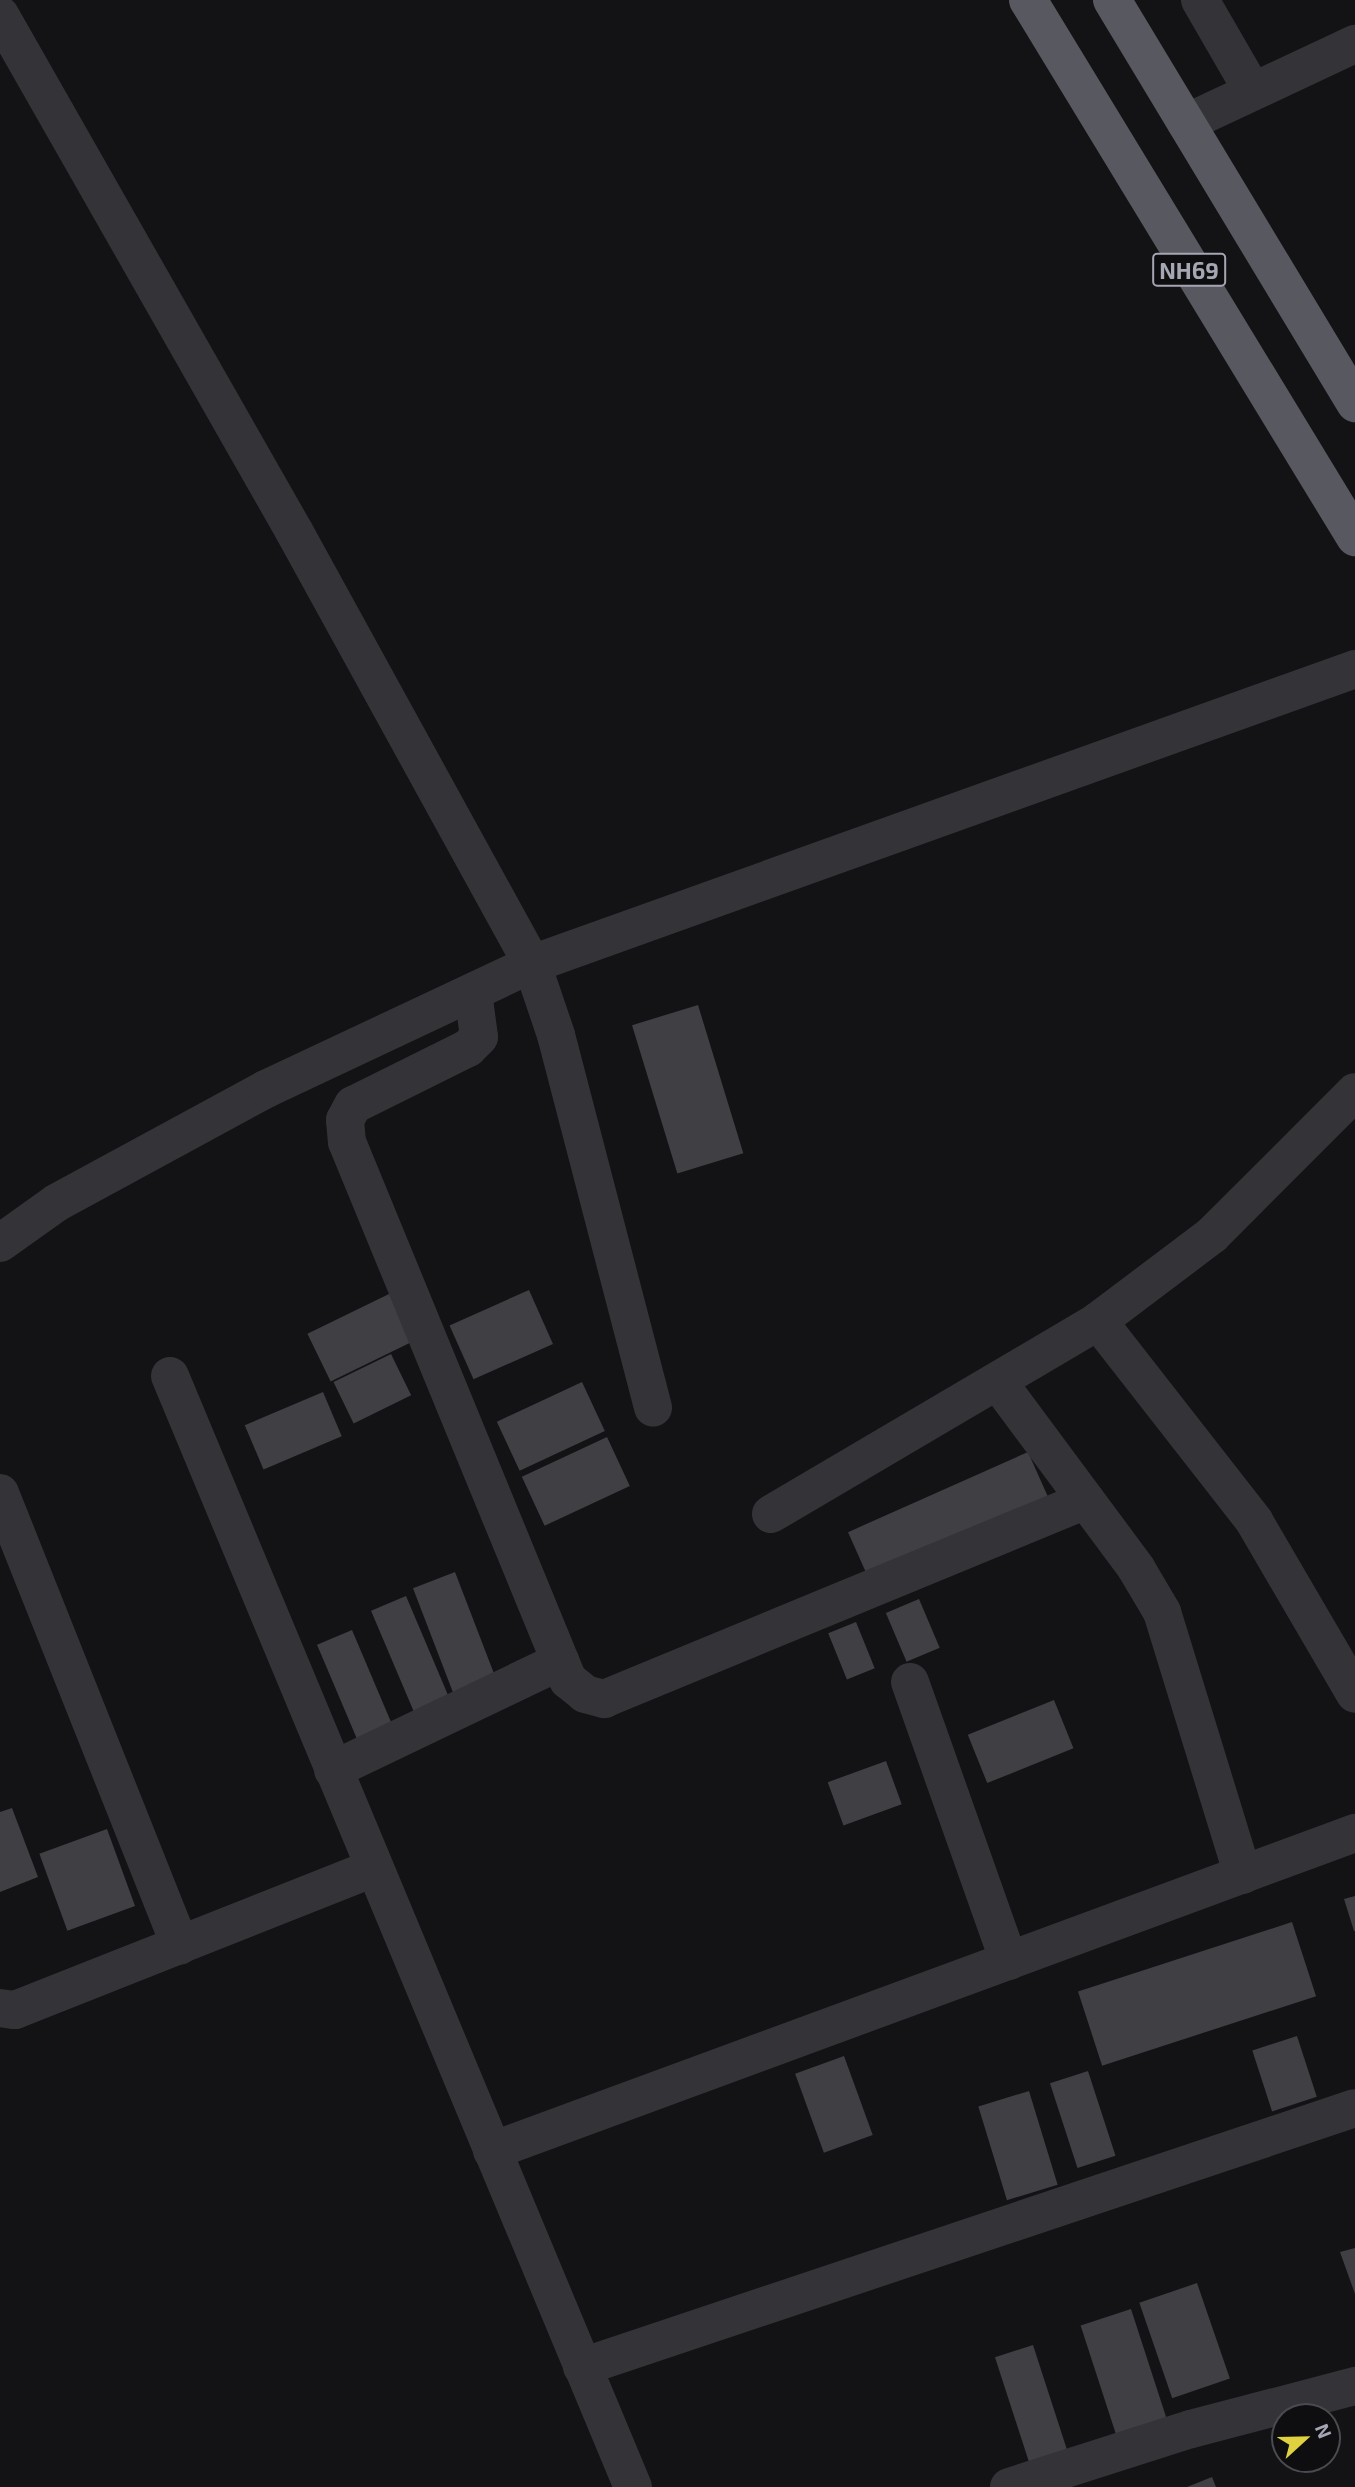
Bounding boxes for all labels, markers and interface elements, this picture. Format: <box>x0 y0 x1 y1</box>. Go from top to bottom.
road number: NH69 <box>1150 250 1228 290</box>
north arrow <box>1271 2403 1341 2473</box>
text: N <box>1311 2420 1337 2441</box>

